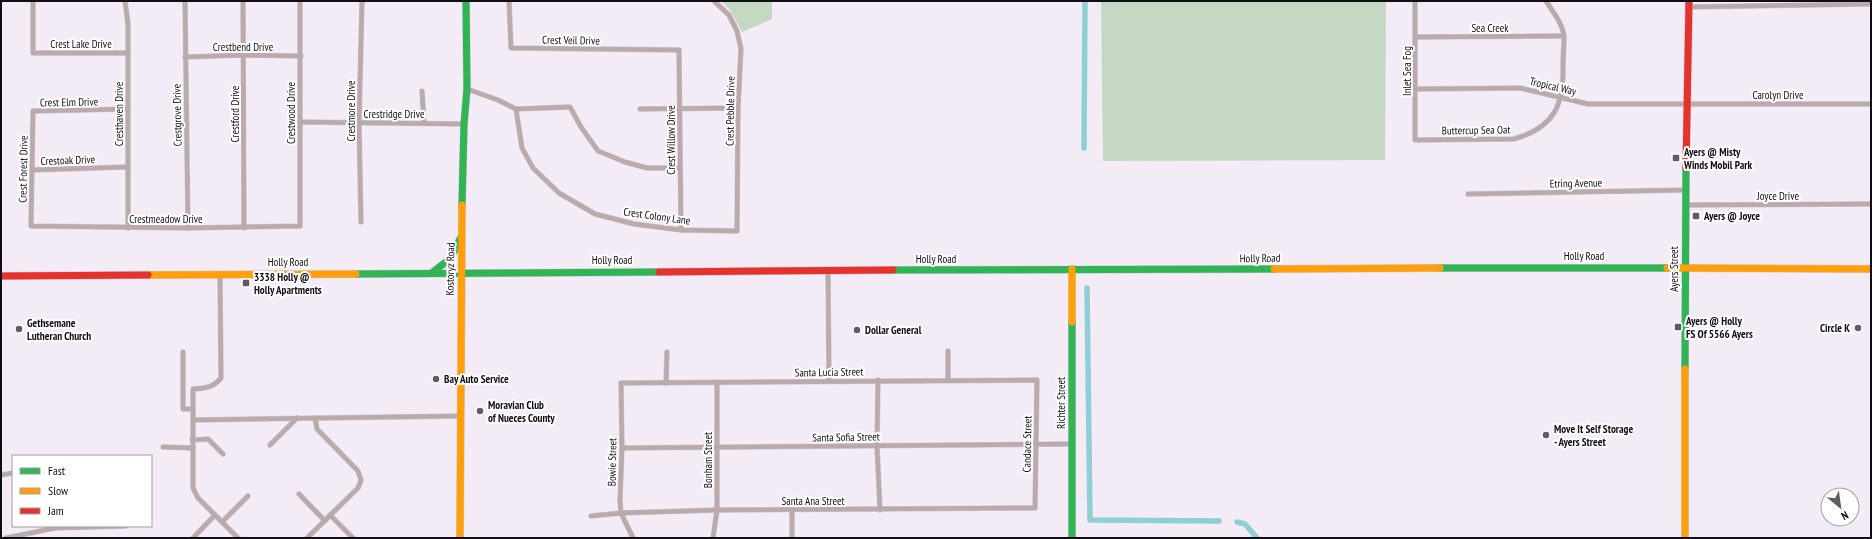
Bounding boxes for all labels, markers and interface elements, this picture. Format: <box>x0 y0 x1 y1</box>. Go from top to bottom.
street label: Sea Creek <box>1471 21 1509 35</box>
street label: Crest Veil Drive <box>542 32 600 48</box>
street label: Crest Lake Drive <box>50 37 112 51</box>
street label: Crestbend Drive <box>213 40 274 54</box>
street label: Inlet Sea Fog <box>1400 46 1414 96</box>
street label: Tropical Way <box>1528 74 1579 98</box>
street label: Crest Pebble Drive <box>722 76 738 146</box>
street label: Crestmore Drive <box>344 80 358 141</box>
street label: Cresthaven Drive <box>112 81 126 146</box>
street label: Crestwood Drive <box>284 81 298 144</box>
street label: Crestgrove Drive <box>169 83 185 146</box>
street label: Crestford Drive <box>228 85 242 142</box>
street label: Carolyn Drive <box>1753 88 1804 102</box>
street label: Crest Elm Drive <box>40 94 99 110</box>
street label: Crest Willow Drive <box>664 105 678 175</box>
street label: Crestridge Drive <box>364 107 425 121</box>
street label: Buttercup Sea Oat <box>1442 122 1510 138</box>
street label: Crest Forest Drive <box>15 135 31 203</box>
place label: Ayers @ Misty Winds Mobil Park <box>1683 145 1753 172</box>
street label: Crestoak Drive <box>40 152 96 168</box>
marker: Ayers @ Misty Winds Mobil Park <box>1671 153 1681 163</box>
street label: Etring Avenue <box>1550 176 1603 190</box>
street label: Joyce Drive <box>1756 189 1799 203</box>
street label: Crest Colony Lane <box>623 204 692 228</box>
place label: Ayers @ Joyce <box>1703 209 1760 223</box>
marker: Ayers @ Joyce <box>1691 211 1701 221</box>
street label: Crestmeadow Drive <box>129 212 203 226</box>
street label: Kostoryz Road <box>443 242 457 296</box>
street label: Ayers Street <box>1667 246 1681 292</box>
street label: Holly Road <box>1564 249 1605 263</box>
street label: Holly Road <box>1240 251 1281 265</box>
street label: Holly Road <box>916 252 957 266</box>
street label: Holly Road <box>592 253 633 267</box>
street label: Holly Road <box>268 255 309 269</box>
place label: 3338 Holly @ Holly Apartments <box>254 270 322 297</box>
marker: 3338 Holly @ Holly Apartments <box>241 278 251 288</box>
place label: Ayers @ Holly FS Of 5566 Ayers <box>1685 314 1753 341</box>
place label: Gethsemane Lutheran Church <box>27 316 91 343</box>
place label: Circle K <box>1820 321 1850 335</box>
marker: Ayers @ Holly FS Of 5566 Ayers <box>1673 322 1683 332</box>
place label: Dollar General <box>865 323 922 337</box>
marker: Circle K <box>1853 323 1863 333</box>
marker: Gethsemane Lutheran Church <box>14 324 24 334</box>
marker: Dollar General <box>852 325 862 335</box>
street label: Santa Lucia Street <box>795 364 863 380</box>
place label: Bay Auto Service <box>444 372 509 386</box>
marker: Bay Auto Service <box>431 374 441 384</box>
street label: Richter Street <box>1054 377 1068 429</box>
place label: Moravian Club of Nueces County <box>488 398 555 425</box>
marker: Moravian Club of Nueces County <box>475 406 485 416</box>
street label: Candace Street <box>1020 416 1034 472</box>
place label: Move It Self Storage - Ayers Street <box>1554 422 1633 449</box>
street label: Santa Sofia Street <box>812 429 880 445</box>
marker: Move It Self Storage - Ayers Street <box>1541 430 1551 440</box>
street label: Bonham Street <box>701 432 715 488</box>
street label: Bowie Street <box>605 438 619 486</box>
legend <box>12 455 152 527</box>
text: Fast <box>48 463 66 478</box>
text: Slow <box>48 483 69 498</box>
north arrow <box>1820 487 1860 527</box>
street label: Santa Ana Street <box>782 494 844 508</box>
text: Jam <box>47 503 64 518</box>
text: N <box>1839 508 1851 523</box>

